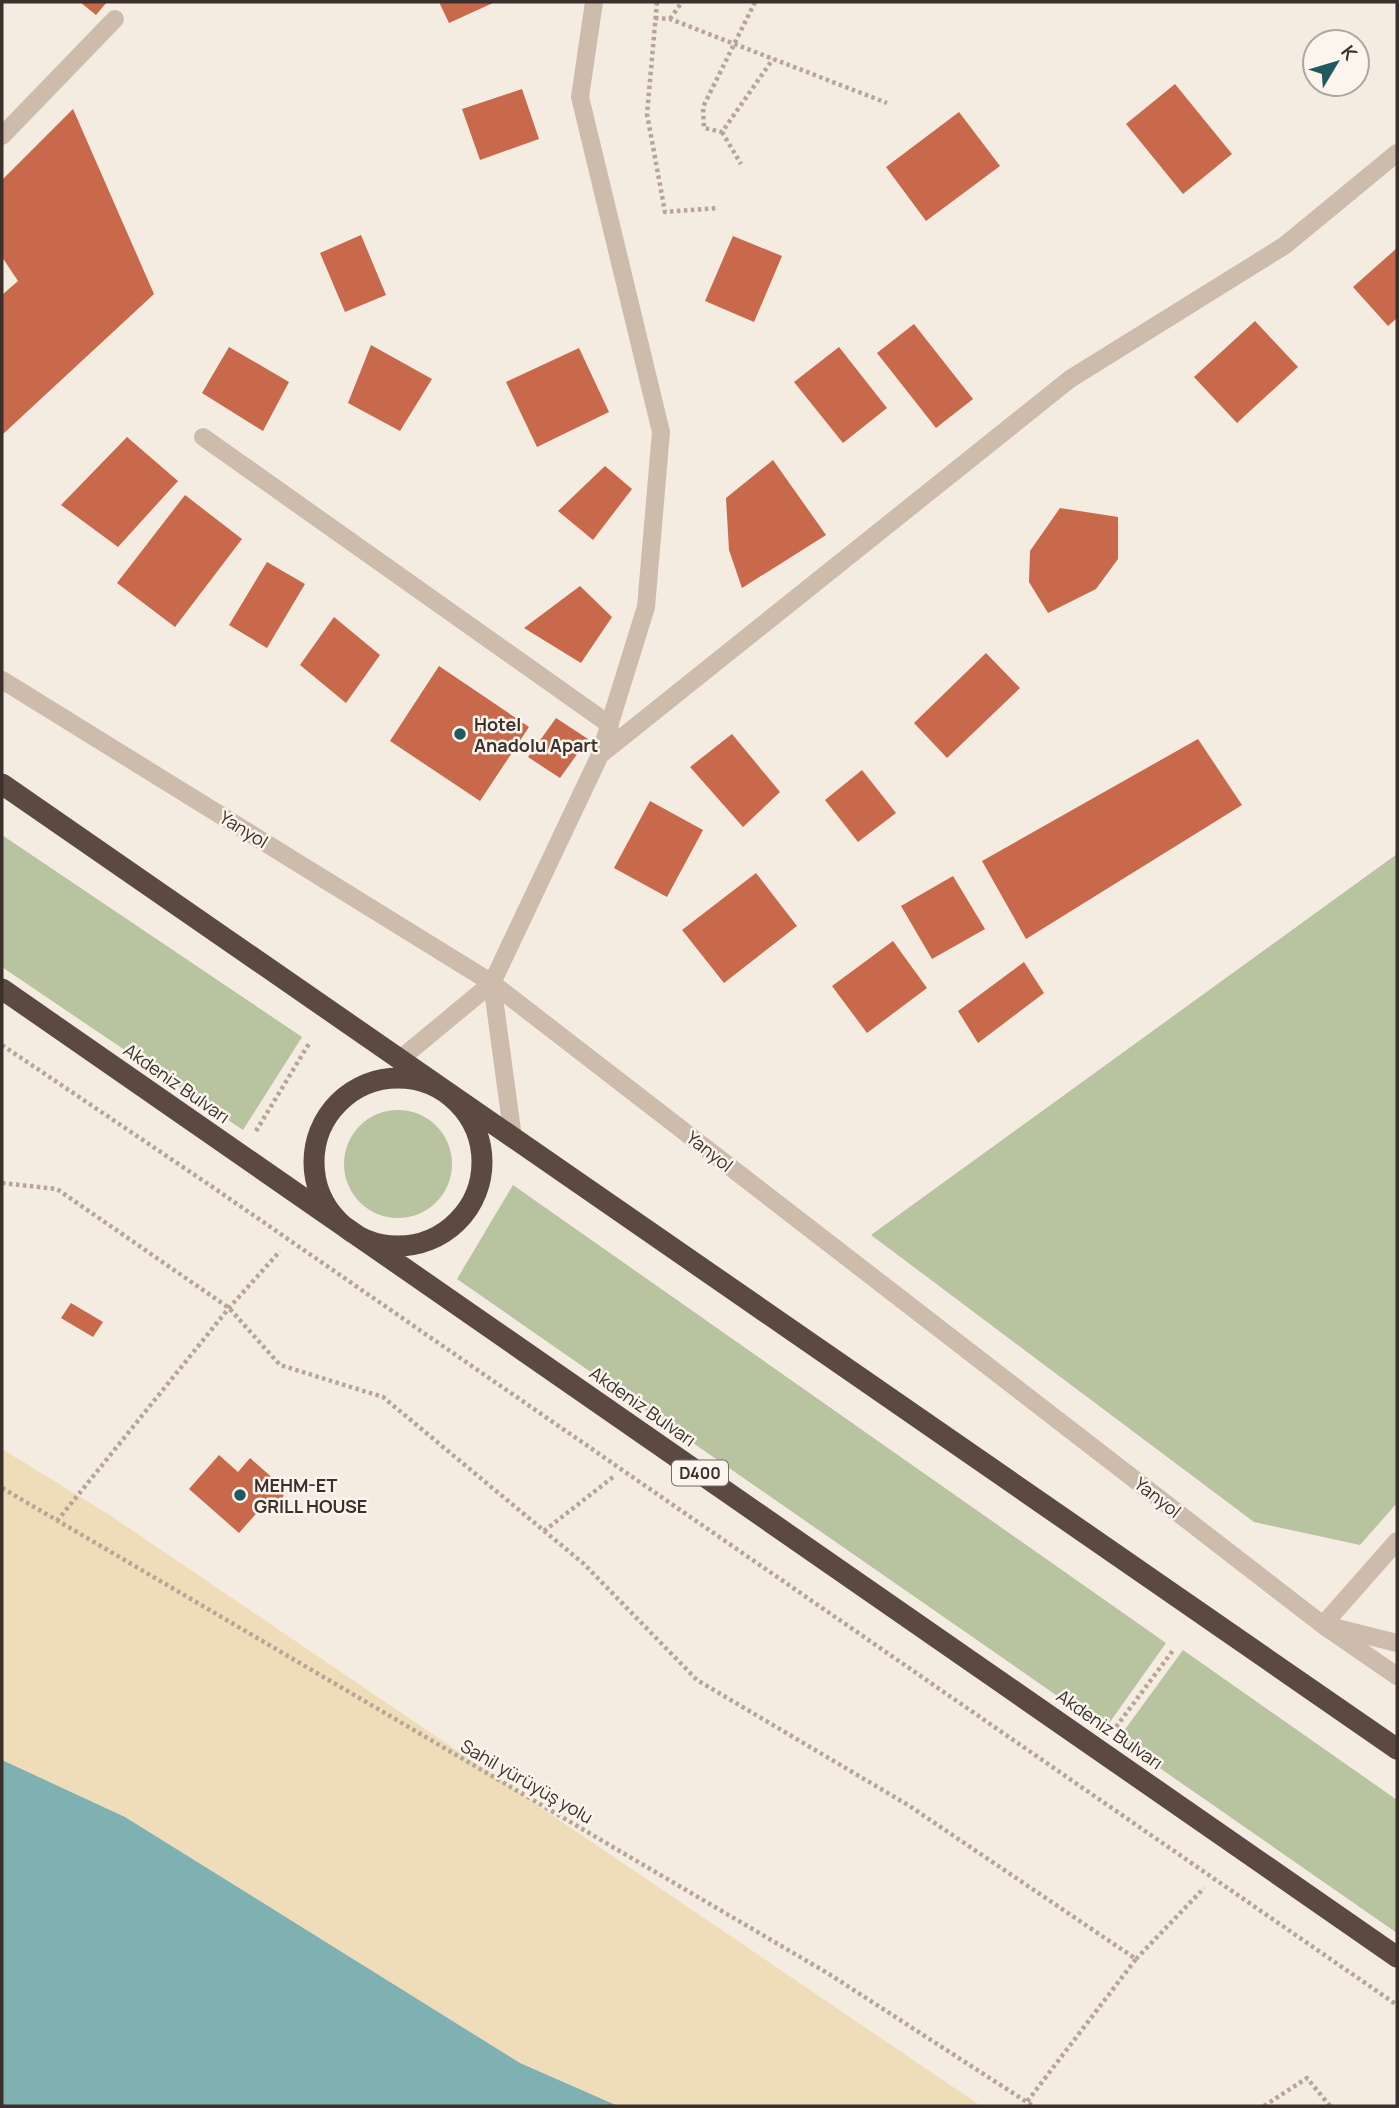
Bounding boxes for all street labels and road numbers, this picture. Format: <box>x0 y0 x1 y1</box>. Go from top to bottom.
street label: Yanyol <box>215 805 273 853</box>
street label: Akdeniz Bulvarı <box>119 1038 235 1128</box>
street label: Yanyol <box>682 1125 738 1177</box>
street label: Akdeniz Bulvarı <box>585 1361 701 1451</box>
road number: D400 <box>672 1460 728 1485</box>
street label: Yanyol <box>1130 1471 1186 1523</box>
street label: Akdeniz Bulvarı <box>1052 1684 1168 1774</box>
street label: Sahil yürüyüş yolu <box>456 1733 598 1829</box>

